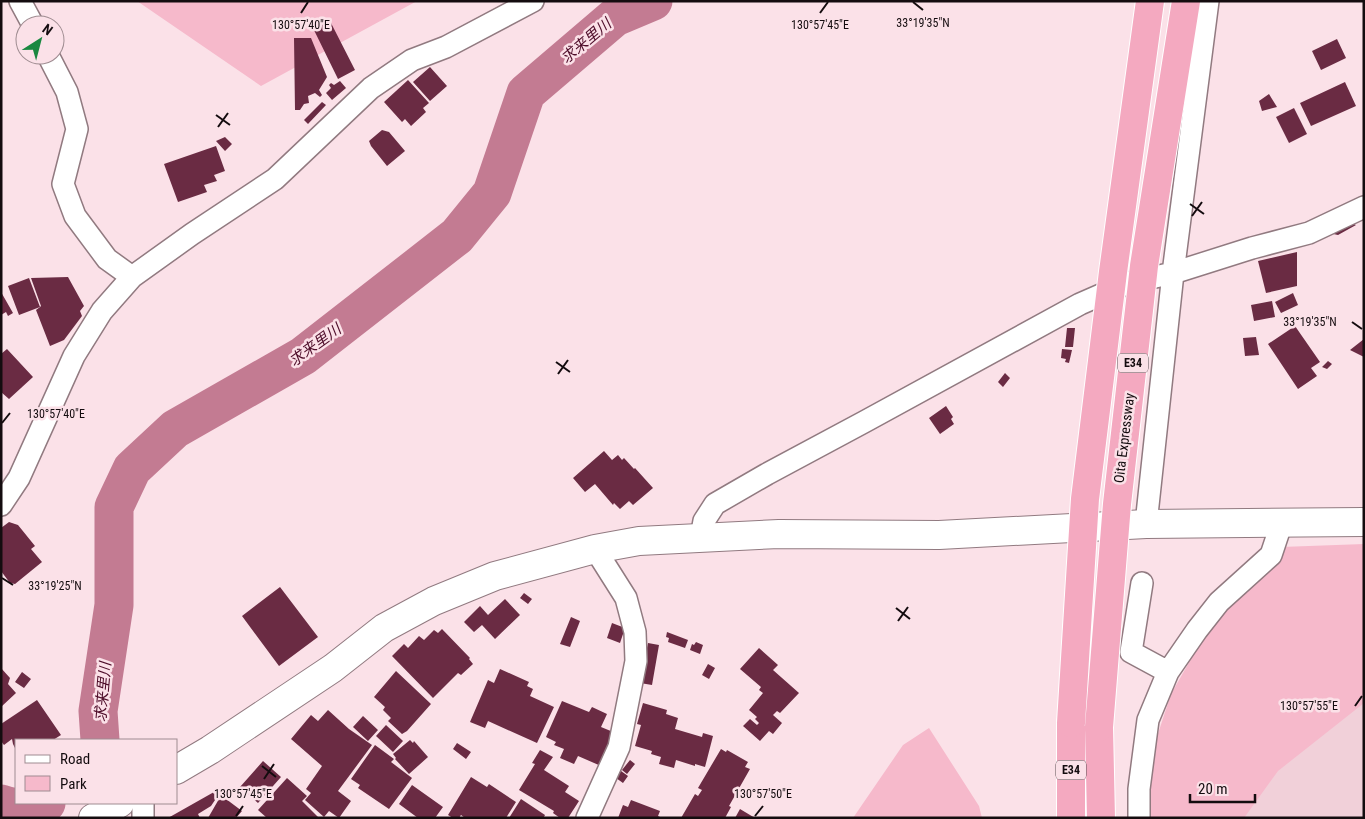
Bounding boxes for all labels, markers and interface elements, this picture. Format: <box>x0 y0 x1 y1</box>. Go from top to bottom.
water label: 求来里川 <box>557 14 616 67</box>
north arrow <box>15 15 65 65</box>
text: 33°19'35"N <box>896 16 950 30</box>
text: 130°57'40"E <box>272 18 330 32</box>
text: 130°57'45"E <box>791 18 849 32</box>
text: N <box>39 20 56 38</box>
text: 33°19'35"N <box>1283 315 1337 329</box>
water label: 求来里川 <box>285 319 346 370</box>
road number: E34 <box>1118 353 1148 372</box>
street label: Oita Expressway <box>1111 392 1137 484</box>
text: 130°57'40"E <box>27 407 85 421</box>
text: 33°19'25"N <box>28 579 82 593</box>
water label: 求来里川 <box>91 659 115 723</box>
text: 130°57'55"E <box>1280 699 1338 713</box>
legend <box>15 739 178 804</box>
text: Road <box>60 750 90 768</box>
road number: E34 <box>1056 760 1086 780</box>
scale bar <box>1190 772 1255 804</box>
text: Park <box>60 775 87 793</box>
text: 20 m <box>1198 780 1228 798</box>
text: 130°57'45"E <box>214 787 272 801</box>
text: 130°57'50"E <box>734 787 792 801</box>

